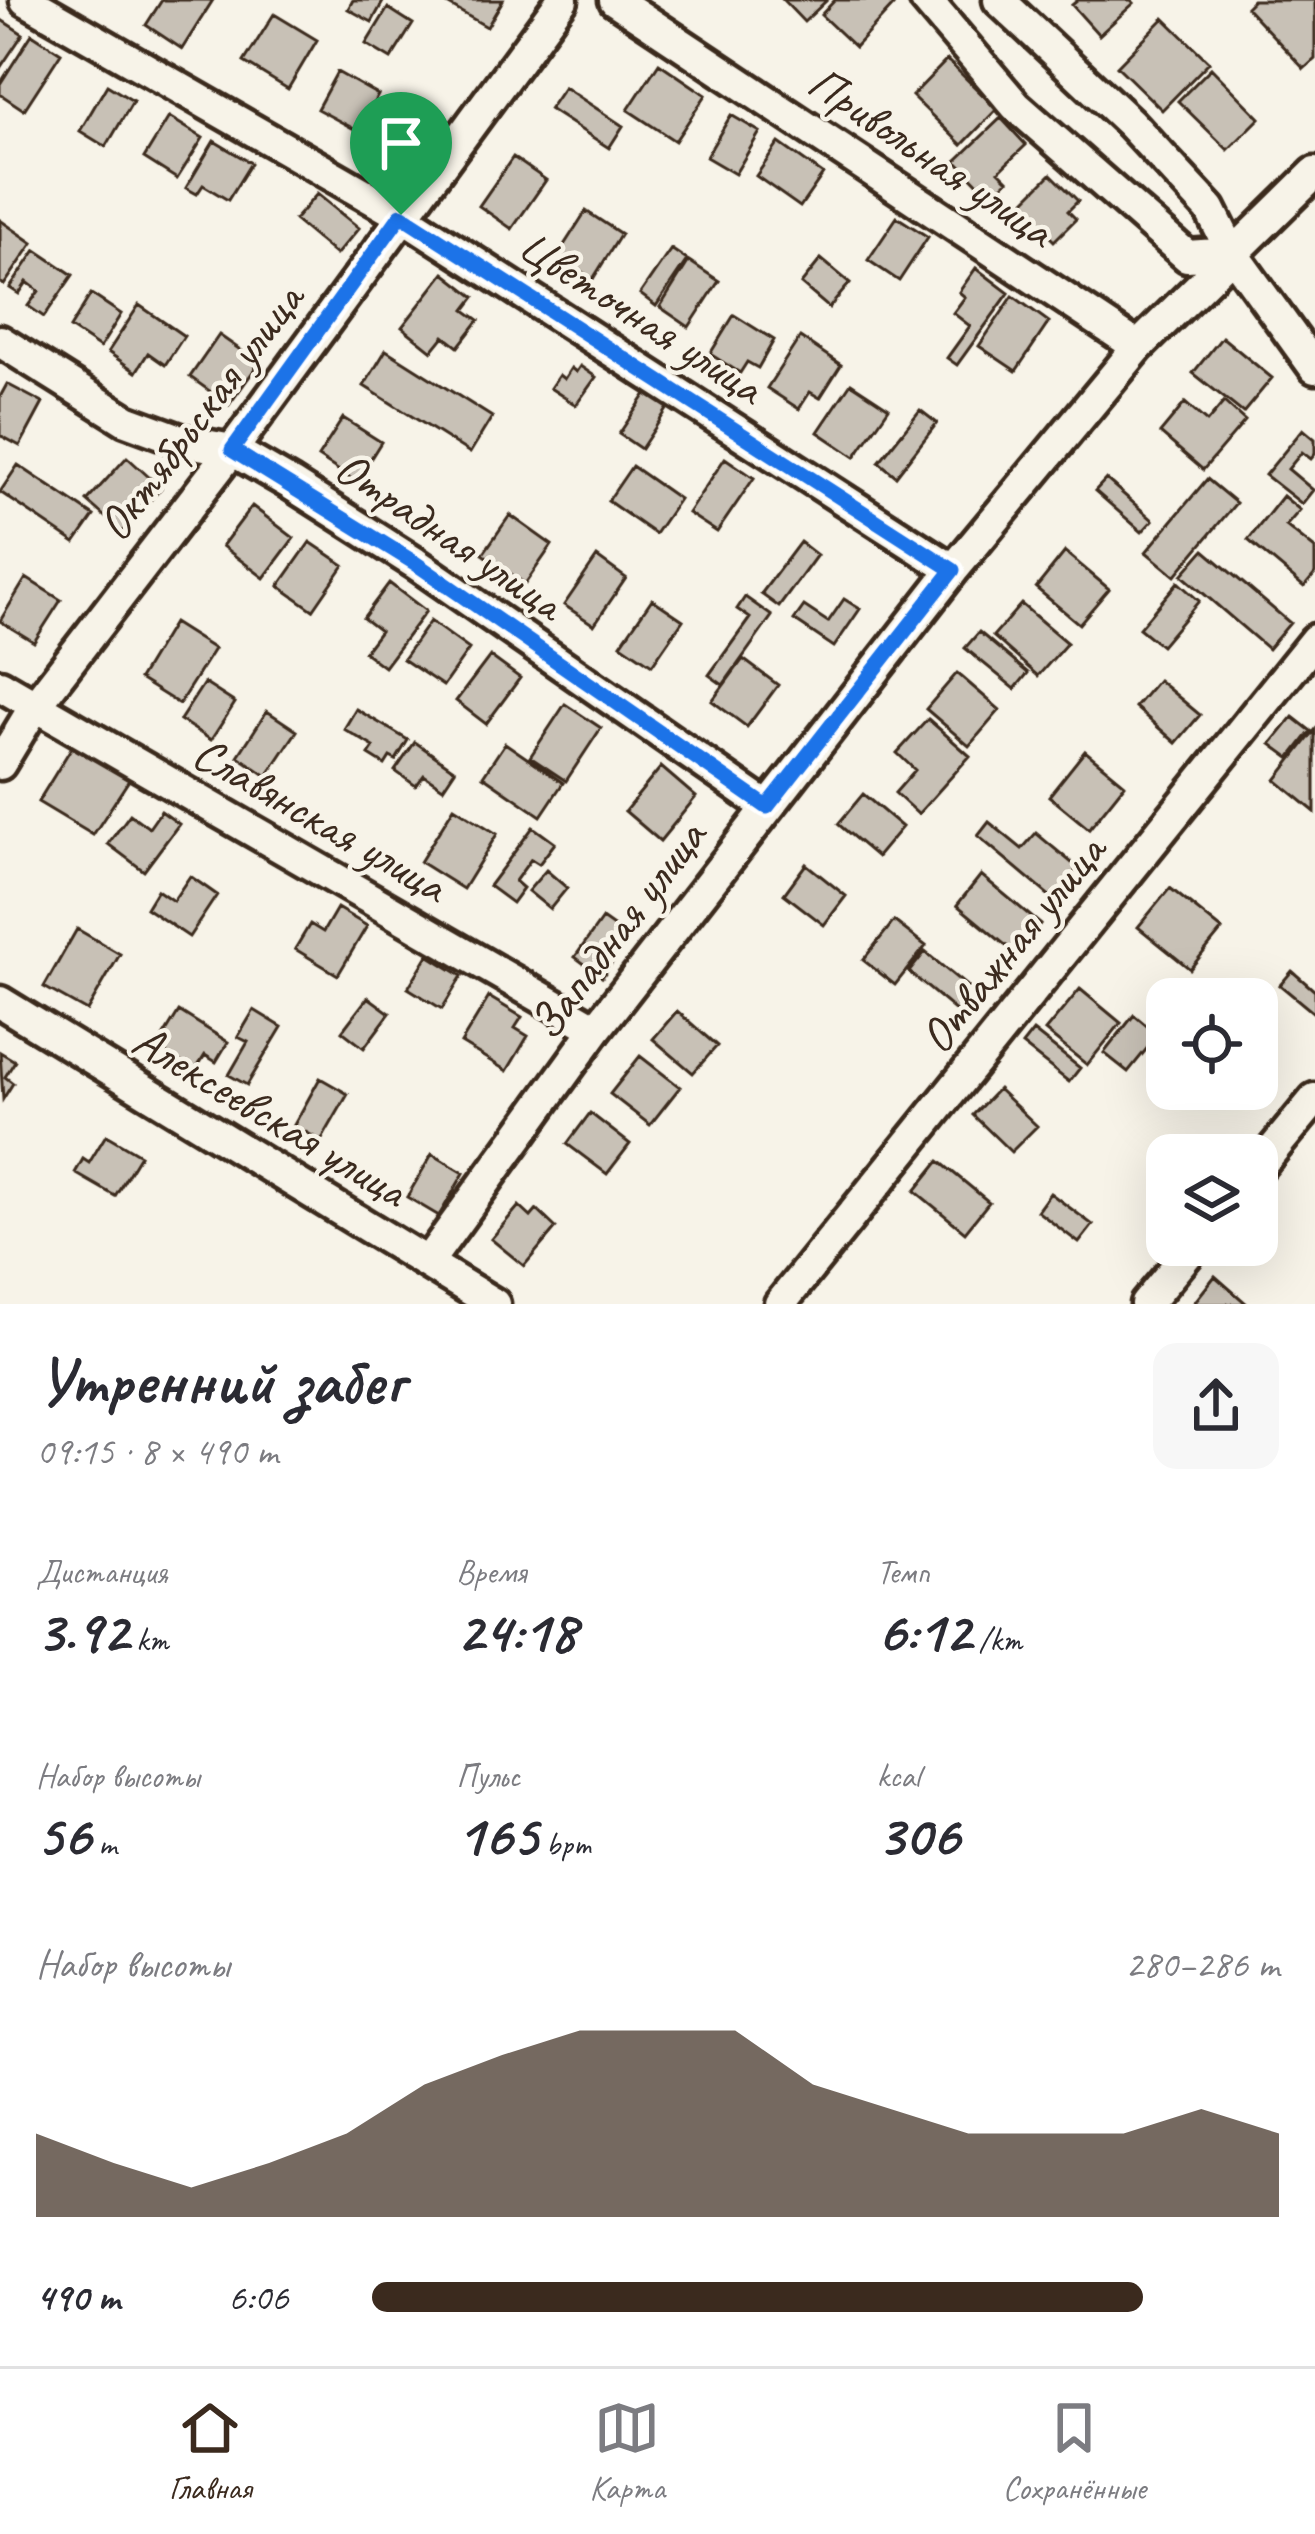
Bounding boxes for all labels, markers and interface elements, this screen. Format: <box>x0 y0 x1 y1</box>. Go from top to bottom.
street label: Привольная улица <box>797 52 1068 262</box>
pin <box>350 92 452 215</box>
icon: arrive <box>368 110 434 176</box>
street label: Цветочная улица <box>508 215 777 419</box>
street label: Октябрьская улица <box>84 268 319 553</box>
street label: Отрадная улица <box>324 437 578 635</box>
street label: Славянская улица <box>183 722 460 917</box>
street label: Западная улица <box>515 806 721 1051</box>
street label: Отважная улица <box>906 820 1121 1065</box>
map controls <box>1146 978 1278 1266</box>
button: locate <box>1146 978 1278 1110</box>
street label: Алексеевская улица <box>122 1010 420 1222</box>
button: layers <box>1146 1134 1278 1266</box>
text: Утренний забег <box>36 1340 404 1423</box>
button: share <box>1153 1343 1279 1469</box>
text: 09:15 · 8 × 490 m <box>36 1427 278 1476</box>
text: Дистанция <box>36 1551 168 1593</box>
text: Время <box>456 1551 526 1593</box>
text: Темп <box>877 1551 930 1593</box>
text: 3.92 <box>36 1593 128 1669</box>
text: 24:18 <box>456 1593 576 1669</box>
text: 6:12 <box>877 1593 971 1669</box>
text: km <box>128 1619 168 1661</box>
text: /km <box>971 1619 1022 1661</box>
text: Набор высоты <box>36 1755 200 1797</box>
text: Пульс <box>456 1755 520 1797</box>
text: kcal <box>877 1755 920 1797</box>
text: 56 <box>36 1797 90 1873</box>
text: 165 <box>456 1797 538 1873</box>
text: 306 <box>877 1797 959 1873</box>
text: m <box>90 1823 117 1865</box>
text: bpm <box>538 1823 591 1865</box>
text: Набор высоты <box>36 1940 230 1989</box>
text: 280–286 m <box>1125 1940 1279 1989</box>
text: 490 m <box>36 2273 120 2322</box>
text: 6:06 <box>228 2273 288 2322</box>
tab: Главная <box>169 2395 252 2509</box>
tab: Карта <box>589 2395 665 2509</box>
tab: Сохранённые <box>1003 2395 1146 2509</box>

